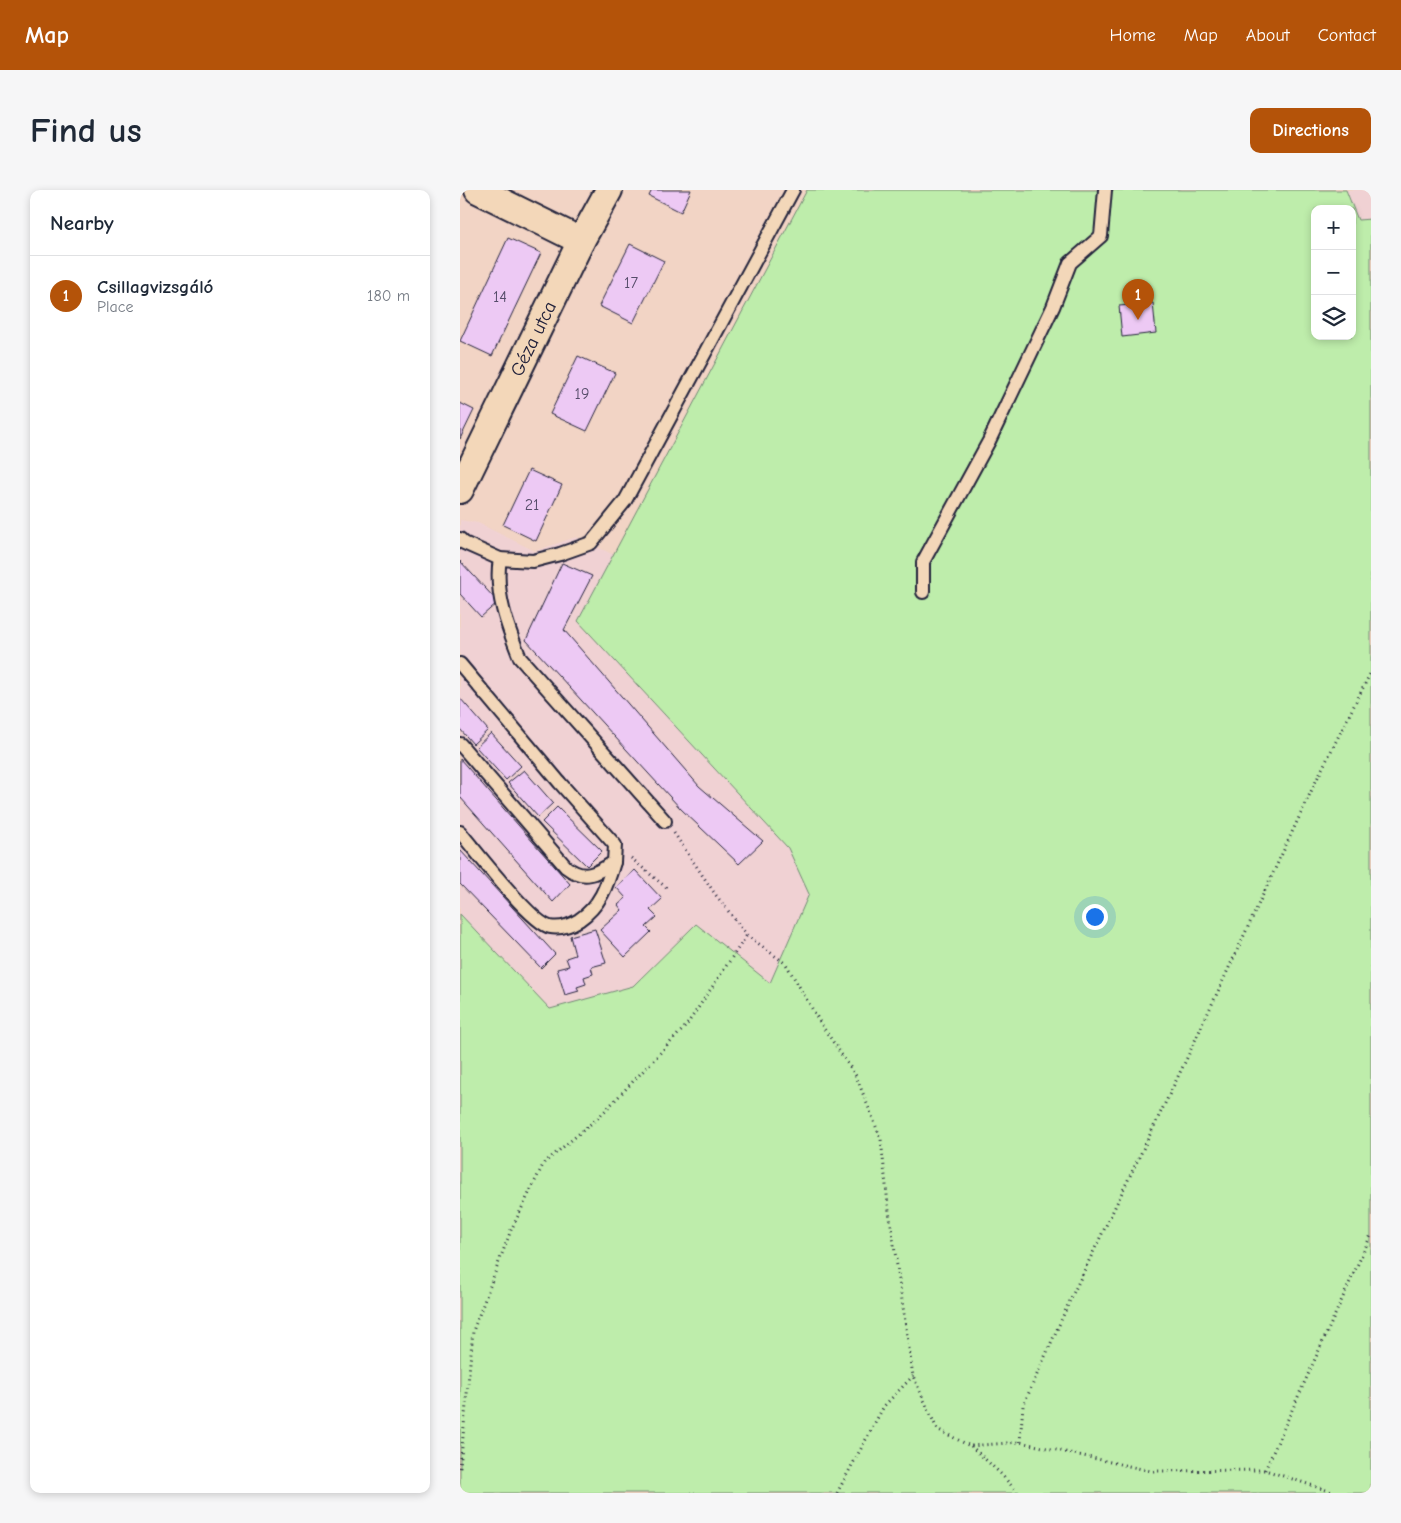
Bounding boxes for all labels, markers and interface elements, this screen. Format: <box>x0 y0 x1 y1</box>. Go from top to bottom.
text: Map <box>25 21 69 49</box>
text: Home <box>1109 25 1156 46</box>
text: Map <box>1184 25 1218 46</box>
text: About <box>1246 25 1290 46</box>
text: Contact <box>1318 25 1376 46</box>
button: Directions <box>1250 108 1371 153</box>
text: Find us <box>30 110 142 151</box>
map controls <box>1311 205 1356 340</box>
button: + <box>1311 205 1356 250</box>
text: Nearby <box>50 211 114 235</box>
button: − <box>1311 250 1356 295</box>
house number: 17 <box>624 274 638 292</box>
text: Csillagvizsgáló <box>97 276 213 298</box>
pin: 1 <box>1122 279 1154 320</box>
text: 1 <box>63 287 69 305</box>
text: 180 m <box>367 287 410 305</box>
house number: 14 <box>493 288 507 306</box>
button: layers <box>1311 295 1356 340</box>
text: Place <box>97 298 133 316</box>
street label: Géza utca <box>506 298 561 380</box>
house number: 19 <box>575 385 589 403</box>
house number: 21 <box>525 496 539 514</box>
your location <box>1082 904 1108 930</box>

